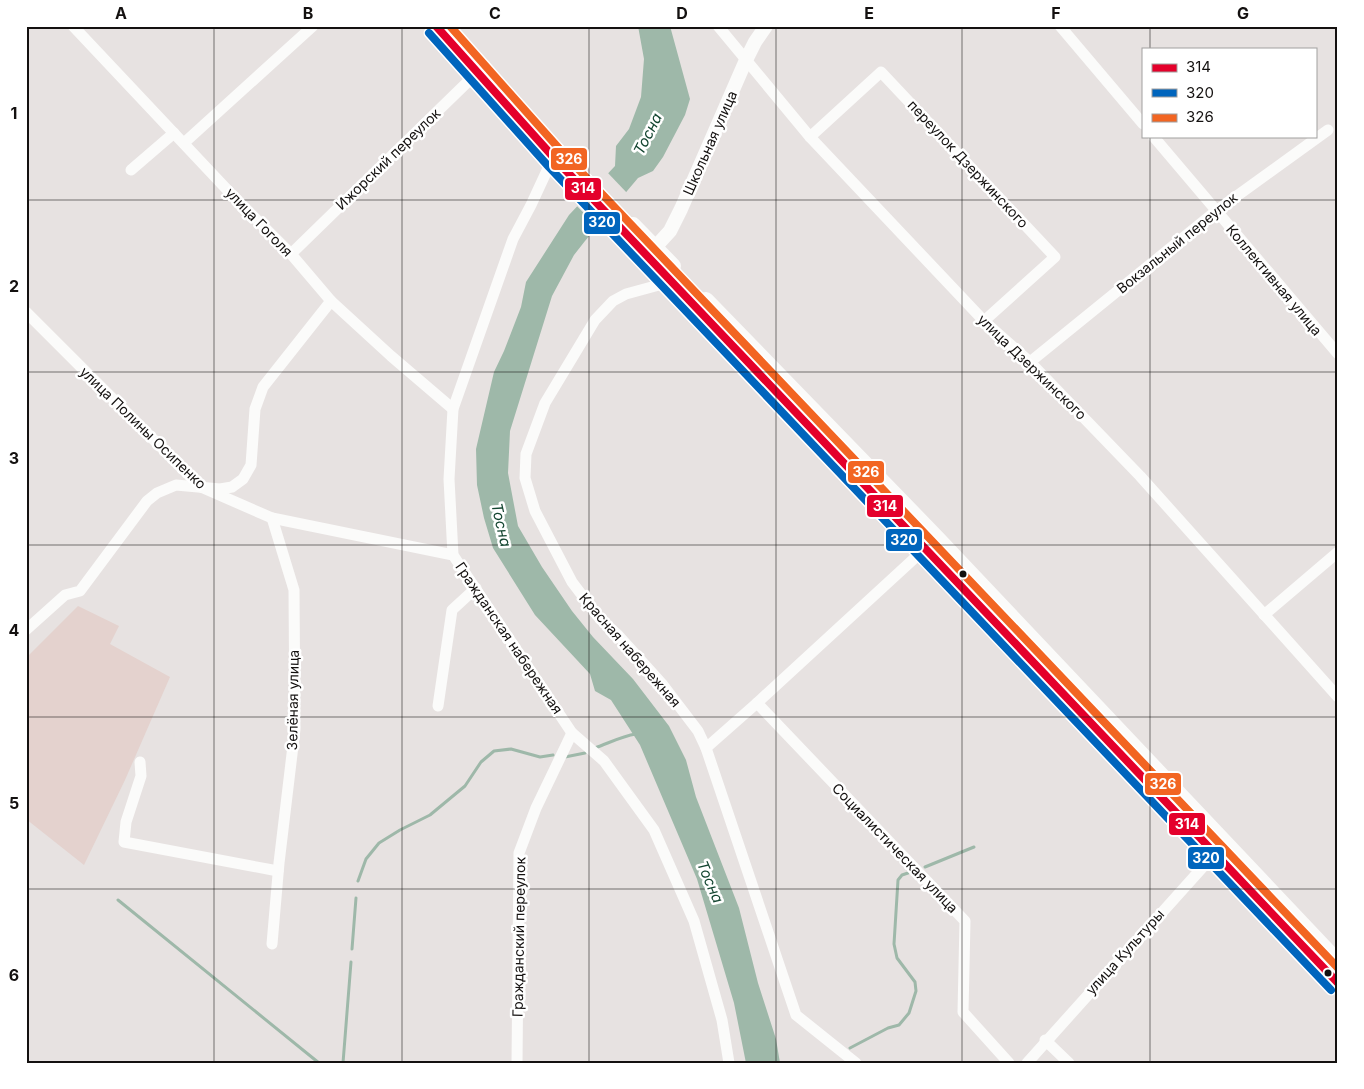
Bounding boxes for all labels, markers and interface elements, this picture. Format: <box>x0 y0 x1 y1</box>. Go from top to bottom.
text: A <box>115 3 127 23</box>
text: B <box>303 3 313 23</box>
text: C <box>489 3 501 23</box>
text: D <box>676 3 688 23</box>
text: E <box>864 3 874 23</box>
text: F <box>1051 3 1061 23</box>
text: G <box>1237 3 1249 23</box>
legend <box>1142 48 1316 138</box>
text: 314 <box>1186 57 1211 76</box>
text: 320 <box>1186 83 1214 102</box>
street label: Школьная улица <box>679 88 740 198</box>
street label: переулок Дзержинского <box>905 96 1032 231</box>
text: 1 <box>11 103 17 123</box>
street label: Ижорский переулок <box>332 104 444 213</box>
text: 326 <box>1186 107 1214 126</box>
water label: Тосна <box>629 110 666 158</box>
line badge: 326 <box>550 147 588 171</box>
text: 326 <box>556 150 582 167</box>
line badge: 314 <box>564 177 602 201</box>
text: 314 <box>571 179 595 196</box>
street label: улица Гоголя <box>222 184 296 260</box>
street label: Вокзальный переулок <box>1113 188 1241 297</box>
line badge: 320 <box>583 211 621 235</box>
text: 320 <box>588 213 616 230</box>
street label: Коллективная улица <box>1223 221 1326 339</box>
text: 2 <box>9 276 19 296</box>
street label: улица Дзержинского <box>975 310 1090 423</box>
street label: улица Полины Осипенко <box>77 363 210 492</box>
text: 3 <box>9 448 19 468</box>
line badge: 326 <box>847 460 885 484</box>
text: 326 <box>853 463 879 480</box>
line badge: 314 <box>866 494 904 518</box>
text: 314 <box>873 497 897 514</box>
water label: Тосна <box>487 501 516 549</box>
line badge: 320 <box>885 528 923 552</box>
text: 320 <box>890 531 918 548</box>
street label: Гражданская набережная <box>452 559 567 717</box>
unlabelled marker <box>958 569 968 579</box>
street label: Красная набережная <box>576 589 685 710</box>
text: 4 <box>9 620 20 640</box>
street label: Зелёная улица <box>283 650 302 750</box>
line badge: 326 <box>1144 772 1182 796</box>
text: 326 <box>1150 775 1176 792</box>
street label: Социалистическая улица <box>829 779 962 916</box>
text: 5 <box>9 793 19 813</box>
line badge: 314 <box>1168 812 1206 836</box>
text: 314 <box>1175 815 1199 832</box>
line badge: 320 <box>1187 846 1225 870</box>
text: 320 <box>1192 849 1220 866</box>
street label: Гражданский переулок <box>509 856 528 1017</box>
water label: Тосна <box>693 858 728 906</box>
street label: улица Культуры <box>1082 906 1167 998</box>
text: 6 <box>9 965 19 985</box>
unlabelled marker <box>1323 968 1333 978</box>

